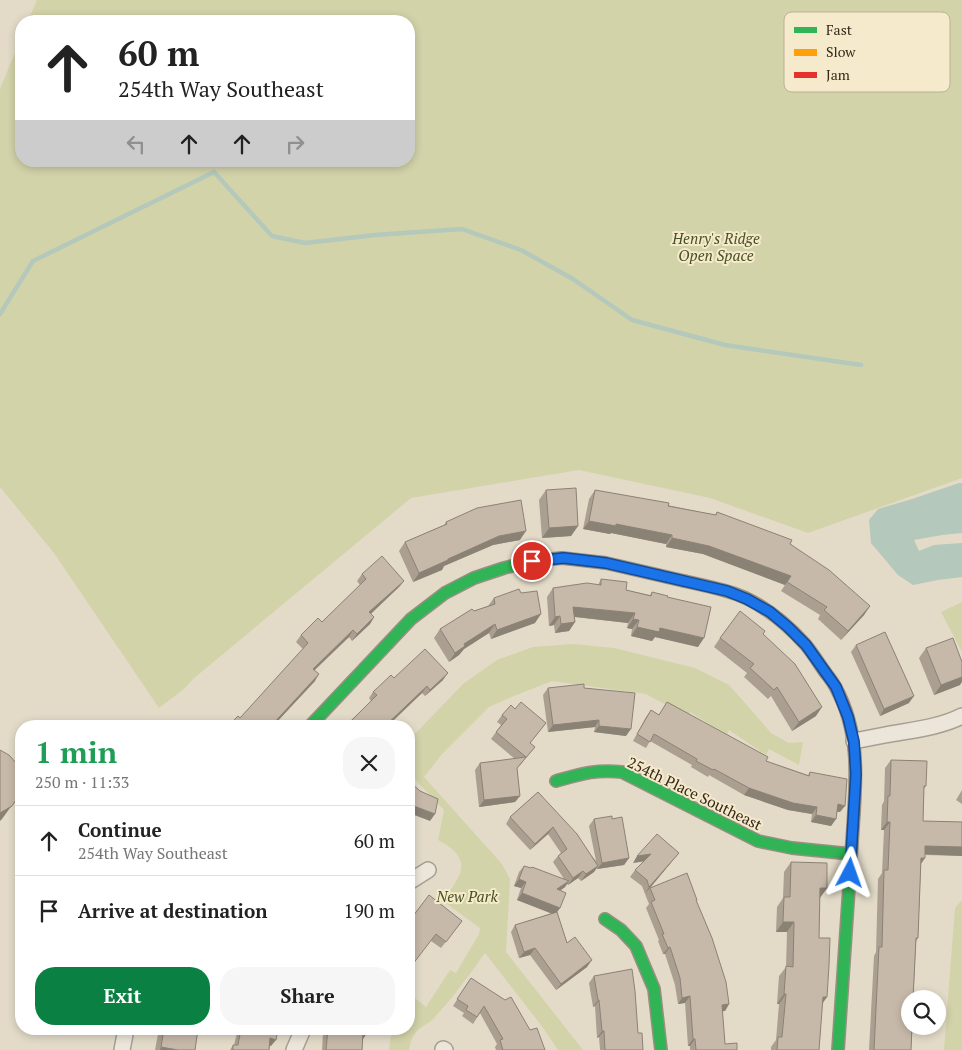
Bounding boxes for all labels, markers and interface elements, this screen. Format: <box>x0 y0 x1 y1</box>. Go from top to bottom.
legend <box>784 12 950 92</box>
text: Fast <box>826 20 853 39</box>
text: 60 m <box>118 30 199 76</box>
icon: ahead <box>35 35 100 100</box>
text: Slow <box>826 42 856 61</box>
text: Jam <box>826 65 850 84</box>
text: 254th Way Southeast <box>118 74 324 103</box>
icon: left <box>122 130 150 158</box>
icon: ahead <box>175 130 203 158</box>
icon: ahead <box>228 130 256 158</box>
icon: right <box>281 130 309 158</box>
park label: Henry's Ridge Open Space <box>671 228 760 265</box>
pin <box>511 540 553 582</box>
icon: arrive <box>518 547 546 575</box>
text: 1 min <box>35 732 117 772</box>
button: close <box>343 737 395 789</box>
street label: 254th Place Southeast <box>624 752 766 834</box>
text: 250 m · 11:33 <box>35 771 129 793</box>
text: Continue <box>78 817 162 842</box>
icon: ahead <box>35 827 63 855</box>
text: 60 m <box>354 828 395 853</box>
text: 254th Way Southeast <box>78 842 228 864</box>
position arrow <box>823 846 875 898</box>
park label: New Park <box>435 886 498 906</box>
icon: arrive <box>35 897 63 925</box>
text: Arrive at destination <box>78 898 267 923</box>
text: 190 m <box>344 898 395 923</box>
button: Exit <box>35 967 210 1025</box>
button: Share <box>220 967 395 1025</box>
map controls <box>901 990 946 1035</box>
button: search <box>901 990 946 1035</box>

